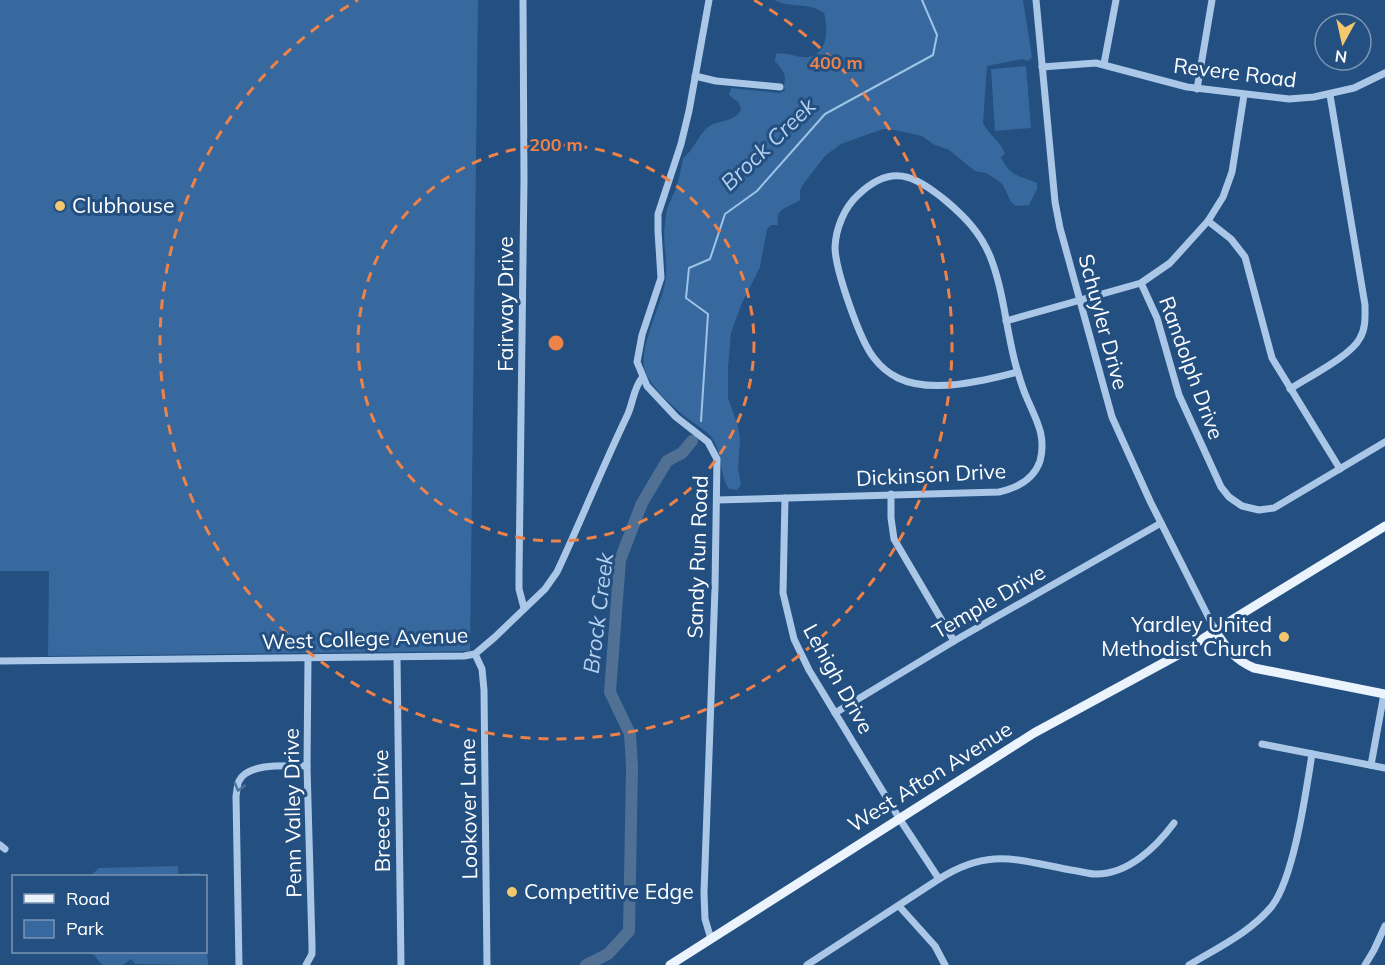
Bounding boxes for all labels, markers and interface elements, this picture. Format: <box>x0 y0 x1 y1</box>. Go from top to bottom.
north arrow <box>1313 12 1373 72</box>
text: N <box>1334 46 1348 68</box>
text: 400 m <box>809 51 863 74</box>
street label: Revere Road <box>1172 52 1298 92</box>
water label: Brock Creek <box>715 91 822 196</box>
text: 200 m <box>529 133 583 156</box>
place label: Clubhouse <box>72 192 174 218</box>
marker: Clubhouse <box>53 199 67 213</box>
street label: Fairway Drive <box>492 236 518 372</box>
street label: Schuyler Drive <box>1073 251 1135 392</box>
street label: Randolph Drive <box>1154 293 1230 443</box>
centre of rings <box>546 333 566 353</box>
street label: Dickinson Drive <box>855 457 1007 491</box>
street label: Sandy Run Road <box>681 475 713 639</box>
water label: Brock Creek <box>577 550 619 675</box>
street label: Temple Drive <box>927 558 1050 644</box>
place label: Yardley United Methodist Church <box>1101 611 1272 661</box>
street label: Lehigh Drive <box>798 619 880 738</box>
street label: West College Avenue <box>261 621 469 655</box>
marker: Yardley United Methodist Church <box>1277 630 1291 644</box>
street label: West Afton Avenue <box>843 715 1016 837</box>
street label: Penn Valley Drive <box>278 728 306 898</box>
street label: Lookover Lane <box>454 738 482 880</box>
street label: Breece Drive <box>367 750 395 872</box>
one-way arrow <box>234 782 247 792</box>
legend <box>12 875 207 953</box>
place label: Competitive Edge <box>524 878 694 904</box>
marker: Competitive Edge <box>505 885 519 899</box>
text: Road <box>66 887 110 910</box>
text: Park <box>66 917 105 940</box>

